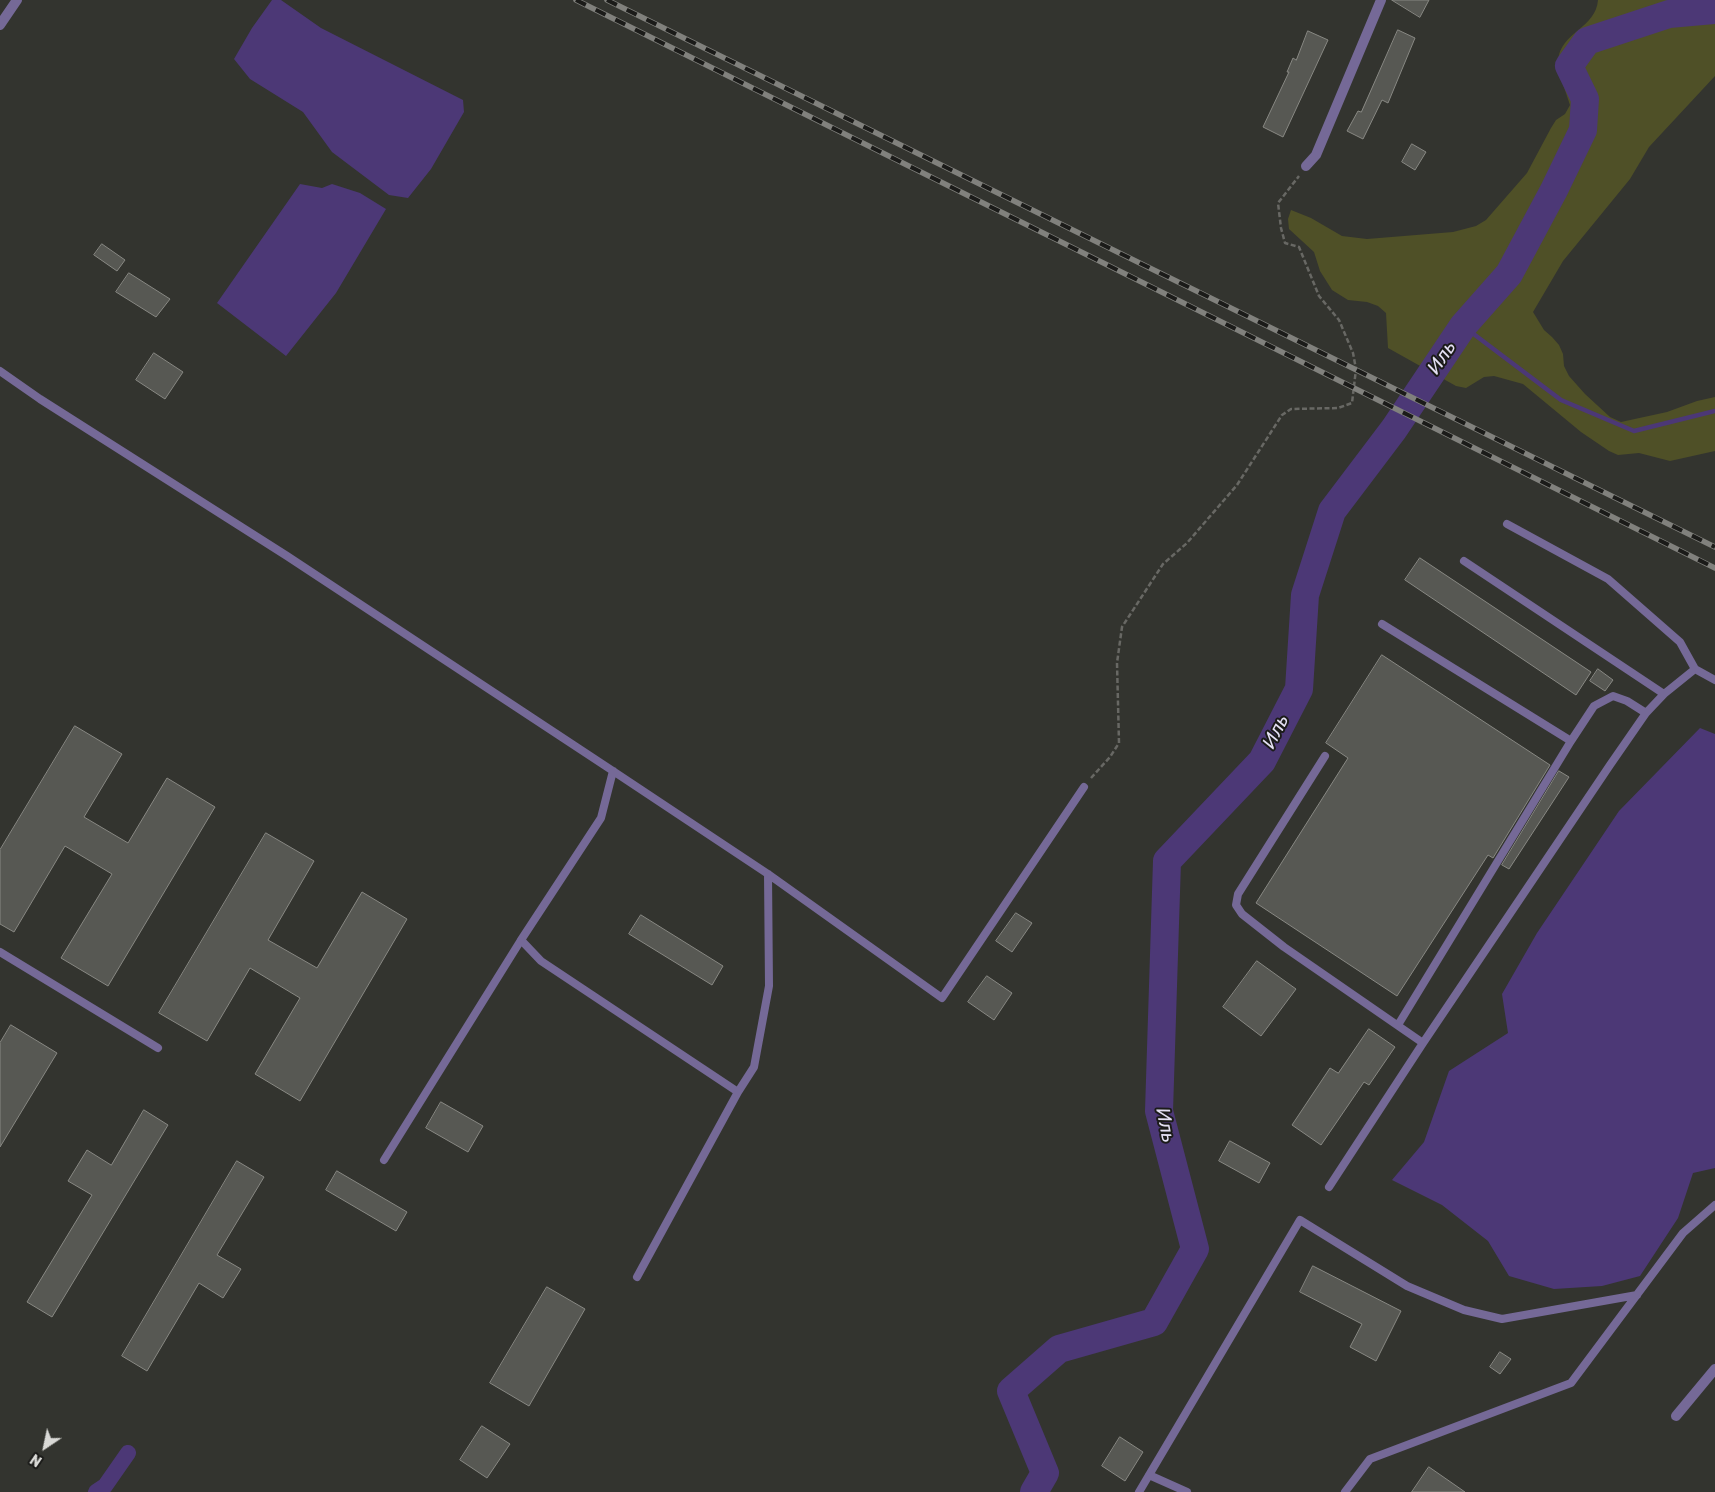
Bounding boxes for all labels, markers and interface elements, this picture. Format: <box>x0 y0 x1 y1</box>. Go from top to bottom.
water label: Иль <box>1423 337 1461 379</box>
water label: Иль <box>1258 711 1294 753</box>
water label: Иль <box>1151 1106 1179 1144</box>
north arrow <box>20 1422 70 1472</box>
text: N <box>27 1450 45 1470</box>

